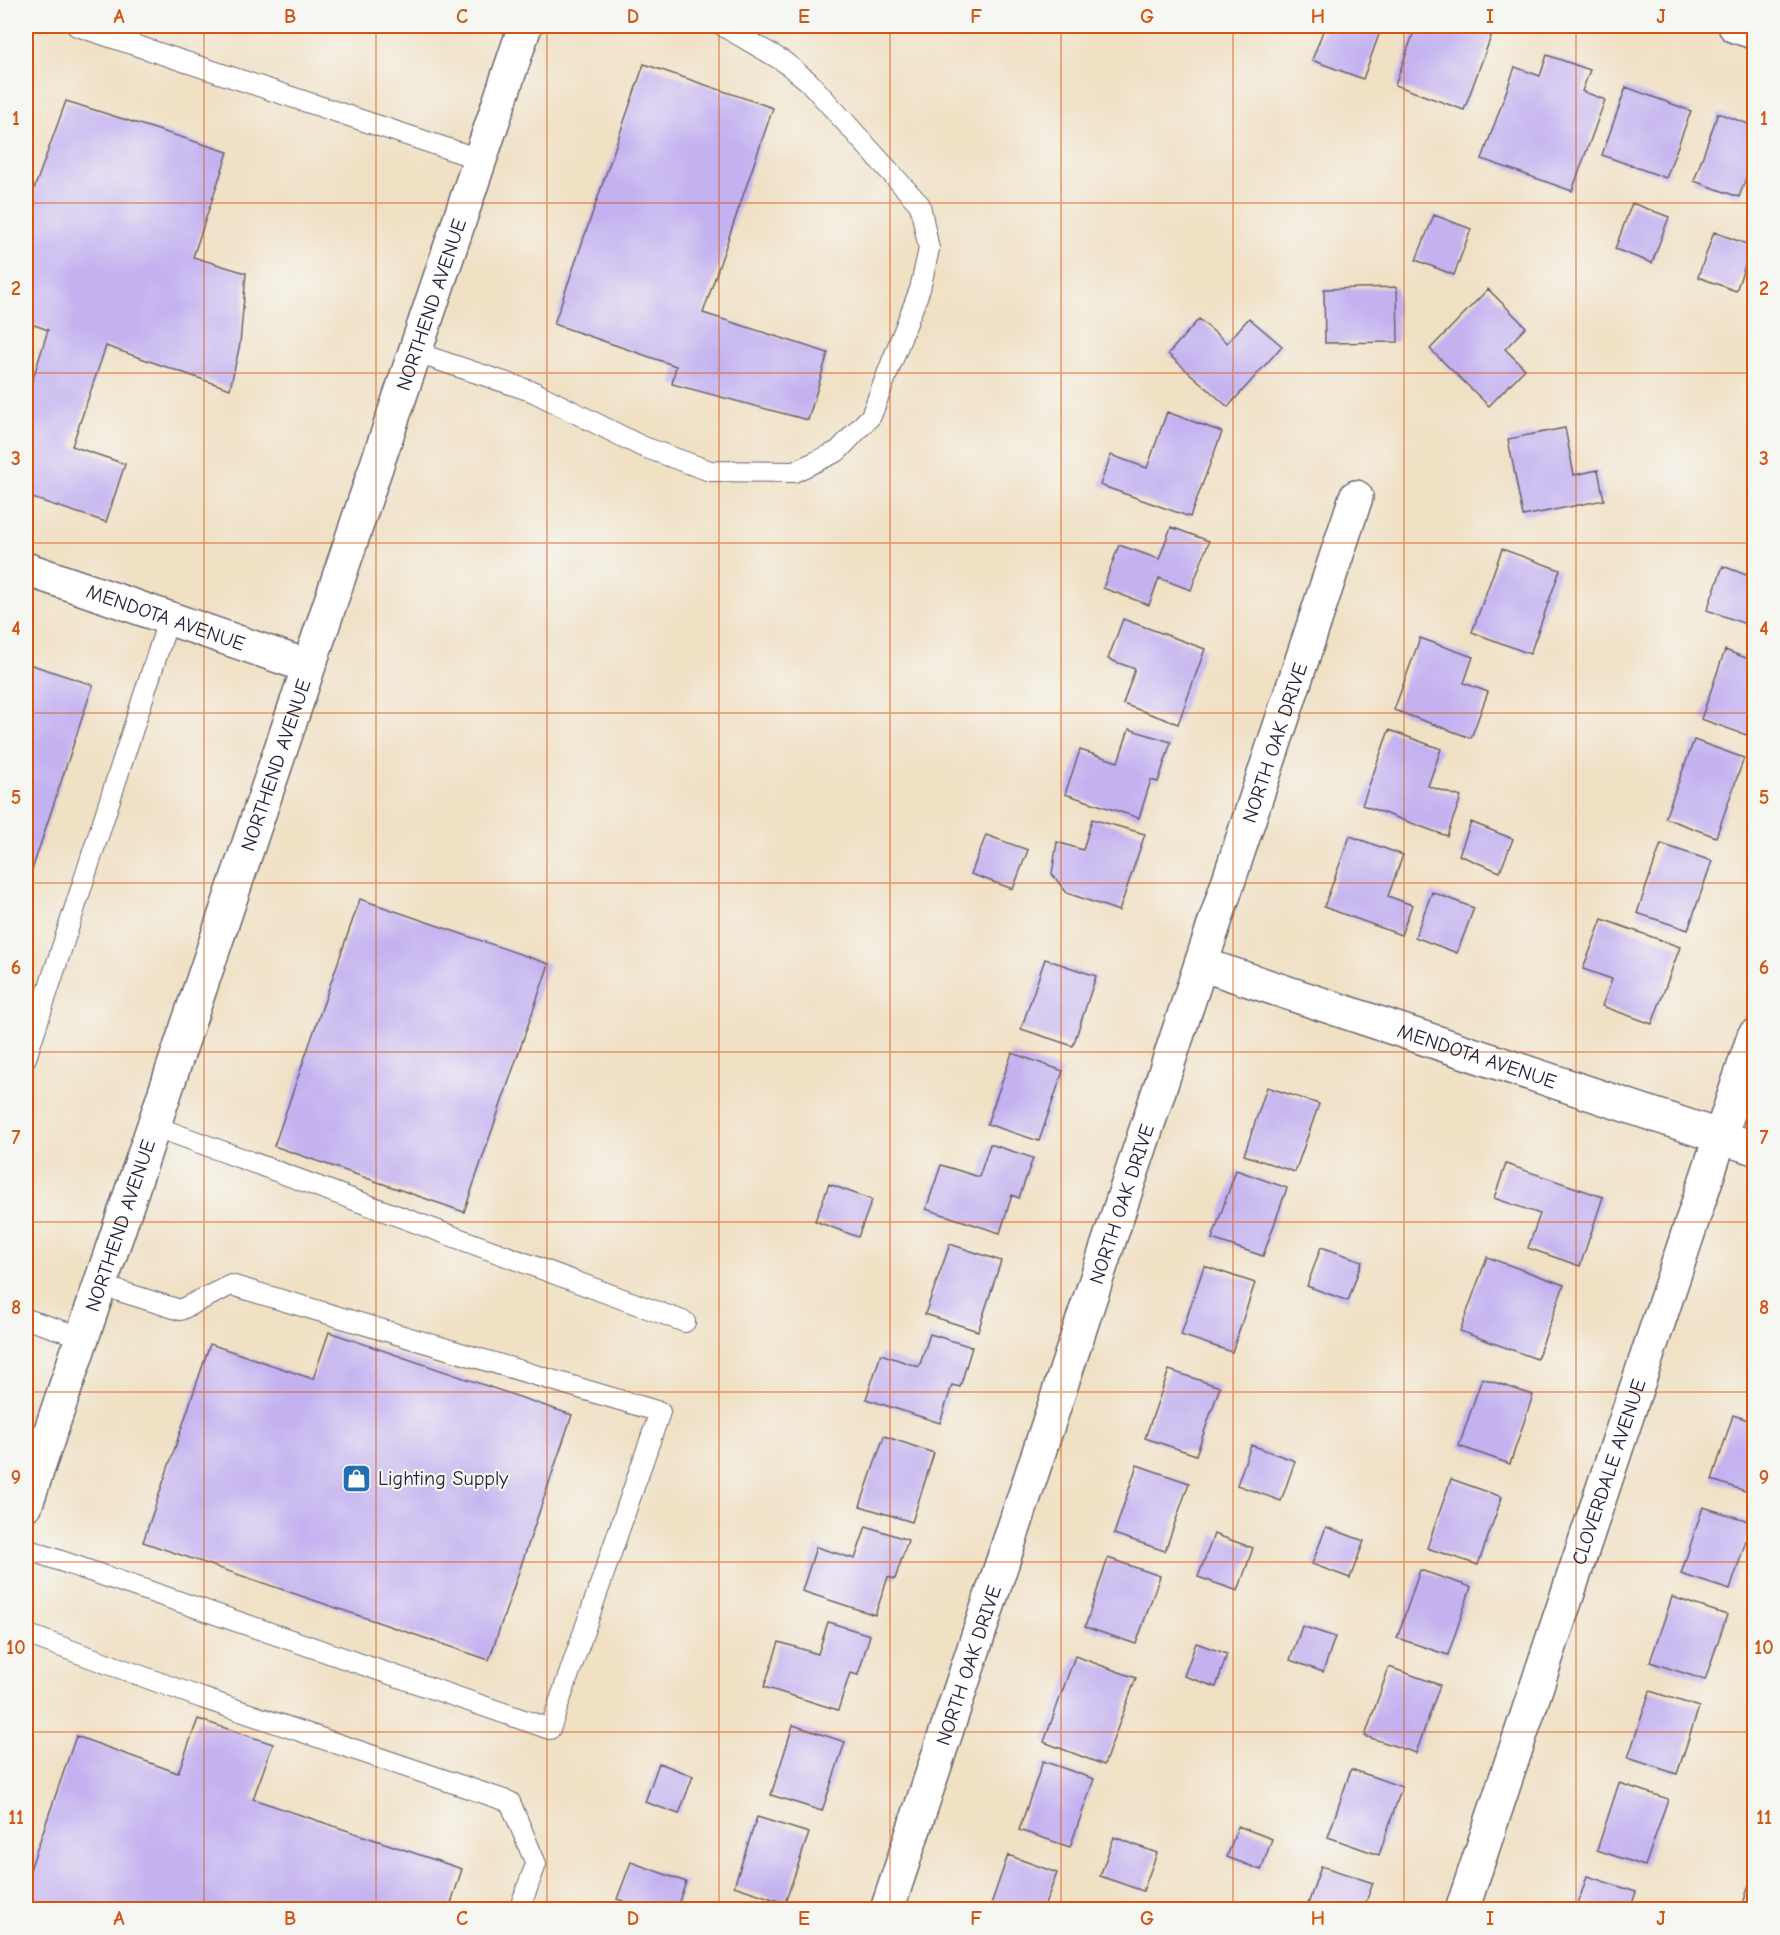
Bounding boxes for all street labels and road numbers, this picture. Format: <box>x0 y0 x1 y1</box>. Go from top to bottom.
street label: NORTHEND AVENUE <box>391 216 471 393</box>
street label: MENDOTA AVENUE <box>84 579 248 655</box>
street label: NORTH OAK DRIVE <box>1237 660 1312 826</box>
street label: NORTHEND AVENUE <box>236 676 315 854</box>
street label: MENDOTA AVENUE <box>1395 1019 1560 1093</box>
street label: NORTH OAK DRIVE <box>1084 1121 1159 1287</box>
street label: NORTHEND AVENUE <box>80 1136 160 1314</box>
street label: CLOVERDALE AVENUE <box>1567 1376 1650 1568</box>
street label: NORTH OAK DRIVE <box>931 1582 1006 1748</box>

